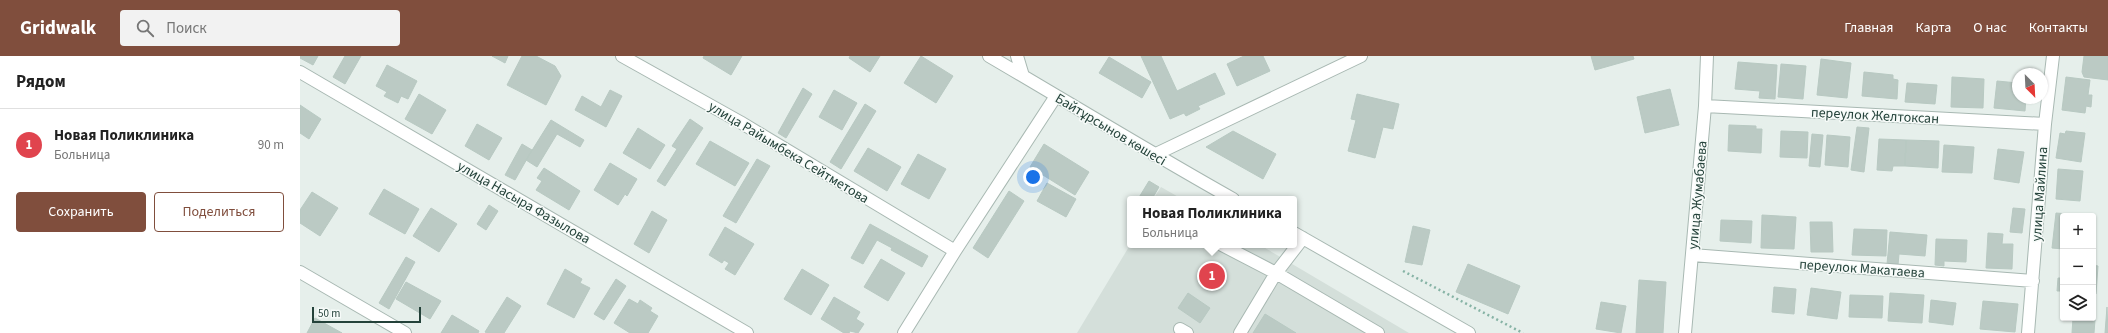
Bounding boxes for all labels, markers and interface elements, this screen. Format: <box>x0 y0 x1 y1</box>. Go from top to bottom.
search box <box>120 10 400 46</box>
text: Gridwalk <box>20 15 96 42</box>
icon: search <box>134 17 156 39</box>
text: Поиск <box>166 18 207 39</box>
text: Главная <box>1844 18 1893 38</box>
text: Карта <box>1915 18 1951 38</box>
text: О нас <box>1973 18 2007 38</box>
text: Контакты <box>2029 18 2088 38</box>
north arrow <box>2012 68 2048 104</box>
text: Рядом <box>16 70 66 94</box>
street label: Байтұрсынов көшесі <box>1051 89 1170 171</box>
street label: улица Райымбека Сейтметова <box>704 97 873 209</box>
street label: переулок Желтоксан <box>1810 103 1940 129</box>
text: Новая Поликлиника <box>54 125 194 146</box>
text: 1 <box>26 136 32 154</box>
text: 90 m <box>258 136 284 154</box>
street label: улица Жумабаева <box>1683 140 1713 250</box>
text: Больница <box>54 146 110 164</box>
street label: улица Майлина <box>2027 146 2053 242</box>
street label: улица Насыра Фазылова <box>453 156 594 249</box>
your location <box>1023 167 1043 187</box>
button: Сохранить <box>16 192 146 232</box>
button: Поделиться <box>154 192 284 232</box>
popup <box>1127 196 1297 248</box>
text: Новая Поликлиника <box>1142 203 1282 224</box>
map controls <box>2060 213 2096 321</box>
button: + <box>2060 213 2096 249</box>
text: Больница <box>1142 224 1198 242</box>
button: − <box>2060 249 2096 285</box>
street label: переулок Макатаева <box>1798 255 1925 283</box>
pin: 1 <box>1199 261 1225 291</box>
button: layers <box>2060 285 2096 321</box>
scale bar <box>312 305 421 324</box>
text: 50 m <box>318 306 340 321</box>

